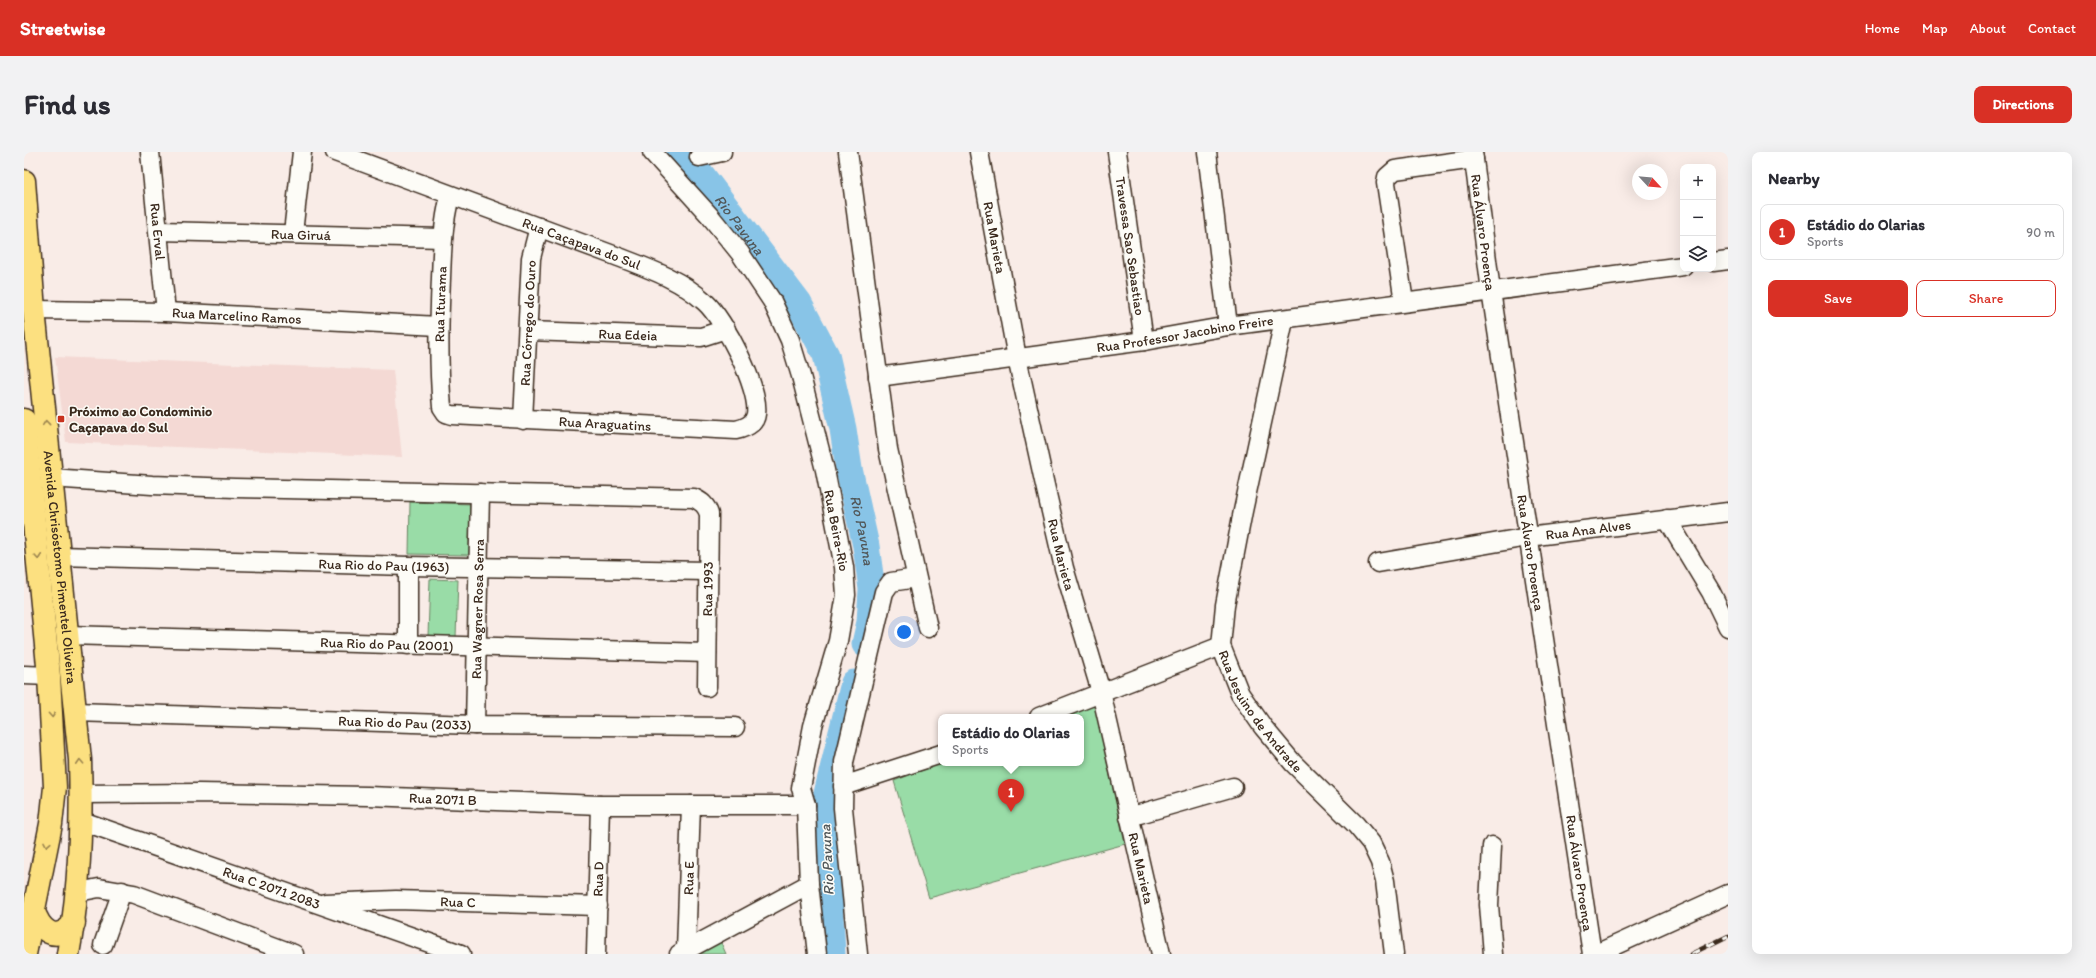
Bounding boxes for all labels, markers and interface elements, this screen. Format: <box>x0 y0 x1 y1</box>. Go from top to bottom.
text: Streetwise <box>20 17 106 40</box>
text: Home <box>1865 20 1900 37</box>
text: Map <box>1922 20 1948 37</box>
text: About <box>1970 20 2006 37</box>
text: Contact <box>2028 20 2076 37</box>
button: Directions <box>1974 86 2072 123</box>
text: Find us <box>24 87 111 121</box>
north arrow <box>1632 164 1668 200</box>
map controls <box>1680 164 1716 272</box>
button: + <box>1680 164 1716 200</box>
text: Nearby <box>1768 168 1820 188</box>
street label: Rua Álvaro Proença <box>1467 173 1499 292</box>
street label: Travessa Sao Sebastiao <box>1112 176 1149 317</box>
water label: Rio Pavuna <box>711 191 768 259</box>
street label: Rua Marieta <box>980 200 1010 276</box>
button: − <box>1680 200 1716 236</box>
street label: Rua Erval <box>147 202 169 261</box>
street label: Rua Caçapava do Sul <box>520 214 643 273</box>
text: Estádio do Olarias <box>1807 216 1925 234</box>
street label: Rua Giruá <box>271 225 332 244</box>
text: 1 <box>1779 225 1785 240</box>
text: 90 m <box>2026 225 2055 240</box>
text: Sports <box>1807 234 1843 249</box>
button: layers <box>1680 236 1716 272</box>
street label: Rua Córrego do Ouro <box>516 260 539 386</box>
street label: Rua Iturama <box>431 266 450 342</box>
button: Save <box>1768 280 1908 317</box>
button: Share <box>1916 280 2056 317</box>
street label: Rua Marcelino Ramos <box>172 304 302 327</box>
street label: Rua Professor Jacobino Freire <box>1095 312 1275 356</box>
street label: Rua Edeia <box>598 325 658 344</box>
place label: Próximo ao Condominio Caçapava do Sul <box>69 403 212 436</box>
street label: Rua Araguatins <box>558 413 652 435</box>
marker: Próximo ao Condominio Caçapava do Sul <box>56 414 66 424</box>
one-way arrow <box>41 420 50 426</box>
street label: Avenida Chrisóstomo Pimentel Oliveira <box>40 450 81 686</box>
street label: Rua Beira-Rio <box>821 488 853 572</box>
street label: Rua Álvaro Proença <box>1514 493 1548 613</box>
water label: Rio Pavuna <box>846 494 878 567</box>
street label: Rua Ana Alves <box>1545 516 1632 543</box>
street label: Rua Marieta <box>1044 517 1079 593</box>
street label: Rua Wagner Rosa Serra <box>467 539 488 679</box>
one-way arrow <box>33 554 42 560</box>
street label: Rua Rio do Pau (1963) <box>318 555 450 575</box>
street label: Rua 1993 <box>699 561 717 617</box>
your location <box>894 622 914 642</box>
street label: Rua Rio do Pau (2001) <box>320 634 454 654</box>
street label: Rua Jesuino de Andrade <box>1215 647 1306 776</box>
one-way arrow <box>48 712 57 718</box>
street label: Rua Rio do Pau (2033) <box>338 712 472 733</box>
popup <box>938 714 1084 766</box>
text: Estádio do Olarias <box>952 724 1070 742</box>
text: Sports <box>952 742 989 757</box>
one-way arrow <box>75 759 84 765</box>
pin: 1 <box>998 779 1024 812</box>
street label: Rua 2071 B <box>409 789 477 809</box>
street label: Rua Álvaro Proença <box>1562 814 1597 933</box>
water label: Rio Pavuna <box>816 824 838 896</box>
street label: Rua Marieta <box>1125 831 1158 907</box>
one-way arrow <box>43 841 52 847</box>
street label: Rua E <box>679 860 698 895</box>
street label: Rua D <box>589 861 607 897</box>
street label: Rua C 2071 2083 <box>221 863 323 913</box>
street label: Rua C <box>440 893 476 911</box>

